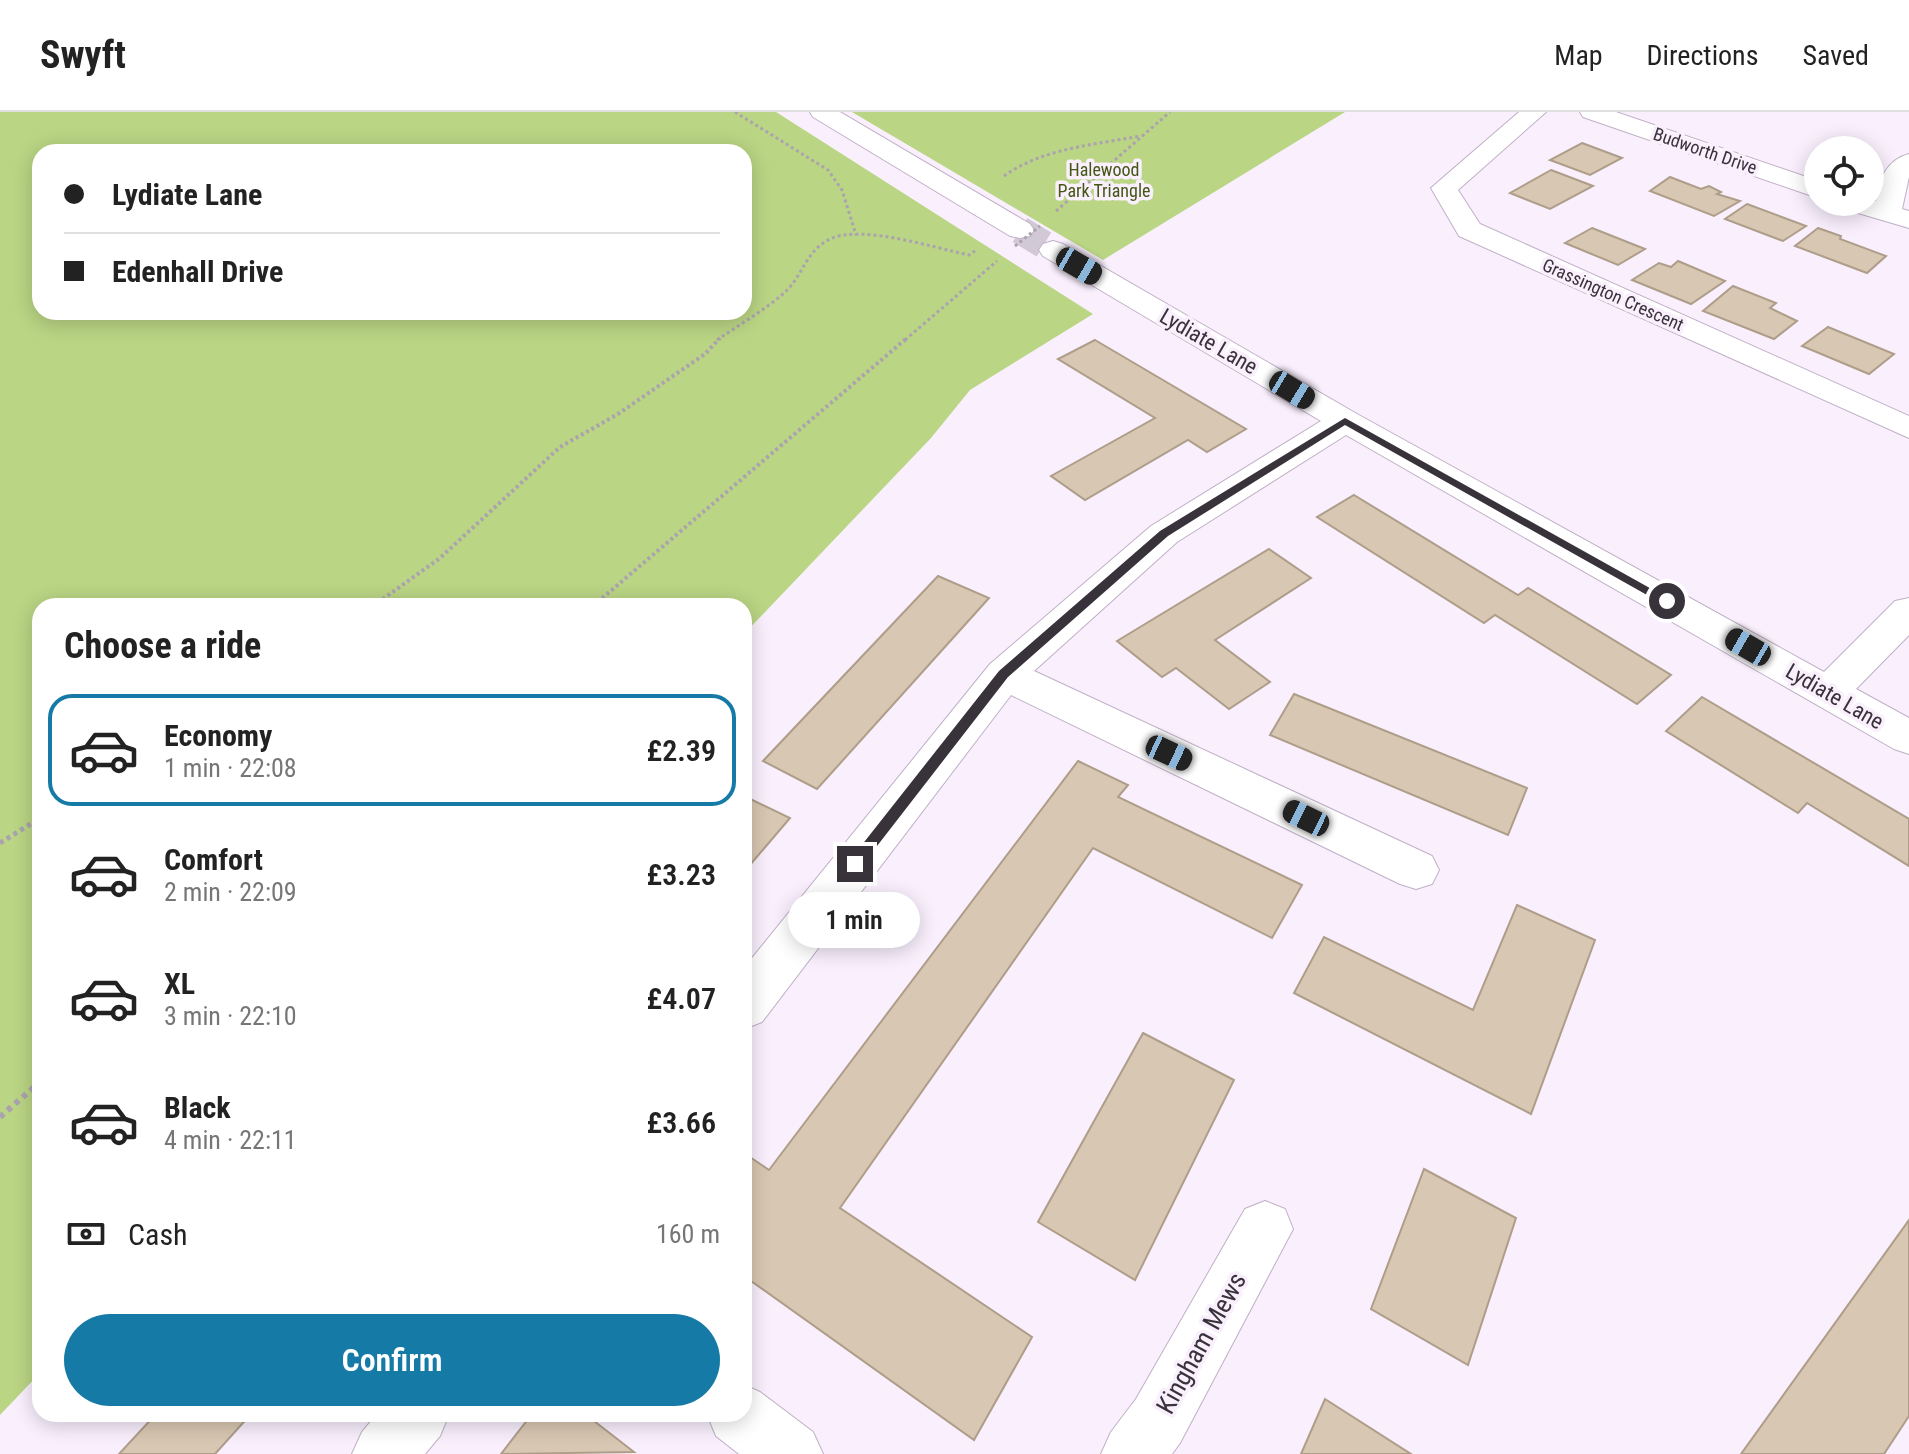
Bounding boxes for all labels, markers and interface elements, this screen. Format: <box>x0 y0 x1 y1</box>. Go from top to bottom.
text: Swyft <box>40 33 126 77</box>
text: Map <box>1554 39 1603 72</box>
text: Directions <box>1647 39 1758 72</box>
text: Saved <box>1802 39 1869 72</box>
street label: Budworth Drive <box>1651 123 1760 178</box>
map controls <box>1804 136 1884 216</box>
button: locate <box>1804 136 1884 216</box>
park label: Halewood Park Triangle <box>1058 159 1151 201</box>
text: Lydiate Lane <box>112 177 262 212</box>
car <box>1052 244 1106 288</box>
text: Edenhall Drive <box>112 254 283 289</box>
street label: Grassington Crescent <box>1539 254 1687 335</box>
street label: Lydiate Lane <box>1156 304 1262 379</box>
car <box>1265 367 1319 413</box>
route start <box>1649 583 1685 619</box>
text: Choose a ride <box>64 625 261 667</box>
car <box>1721 625 1775 669</box>
street label: Lydiate Lane <box>1782 659 1888 734</box>
icon: car <box>68 714 140 786</box>
text: Economy <box>164 718 272 753</box>
car <box>1142 732 1196 774</box>
text: £2.39 <box>647 733 716 768</box>
text: 1 min · 22:08 <box>164 753 297 783</box>
car <box>1279 797 1333 839</box>
icon: car <box>68 838 140 910</box>
text: Comfort <box>164 842 263 877</box>
route end <box>837 846 873 882</box>
text: £3.23 <box>647 857 716 892</box>
text: 2 min · 22:09 <box>164 877 297 907</box>
callout: 1 min <box>789 892 921 948</box>
text: 1 min <box>825 905 883 935</box>
icon: car <box>68 962 140 1034</box>
text: XL <box>164 966 195 1001</box>
text: £4.07 <box>647 981 716 1016</box>
text: 3 min · 22:10 <box>164 1001 297 1031</box>
icon: car <box>68 1086 140 1158</box>
text: Black <box>164 1090 231 1125</box>
text: £3.66 <box>647 1105 716 1140</box>
text: 4 min · 22:11 <box>164 1125 297 1155</box>
icon: cash <box>64 1212 108 1256</box>
text: Cash <box>128 1217 188 1252</box>
text: 160 m <box>656 1219 720 1249</box>
street label: Kingham Mews <box>1150 1267 1252 1419</box>
button: Confirm <box>64 1314 720 1406</box>

